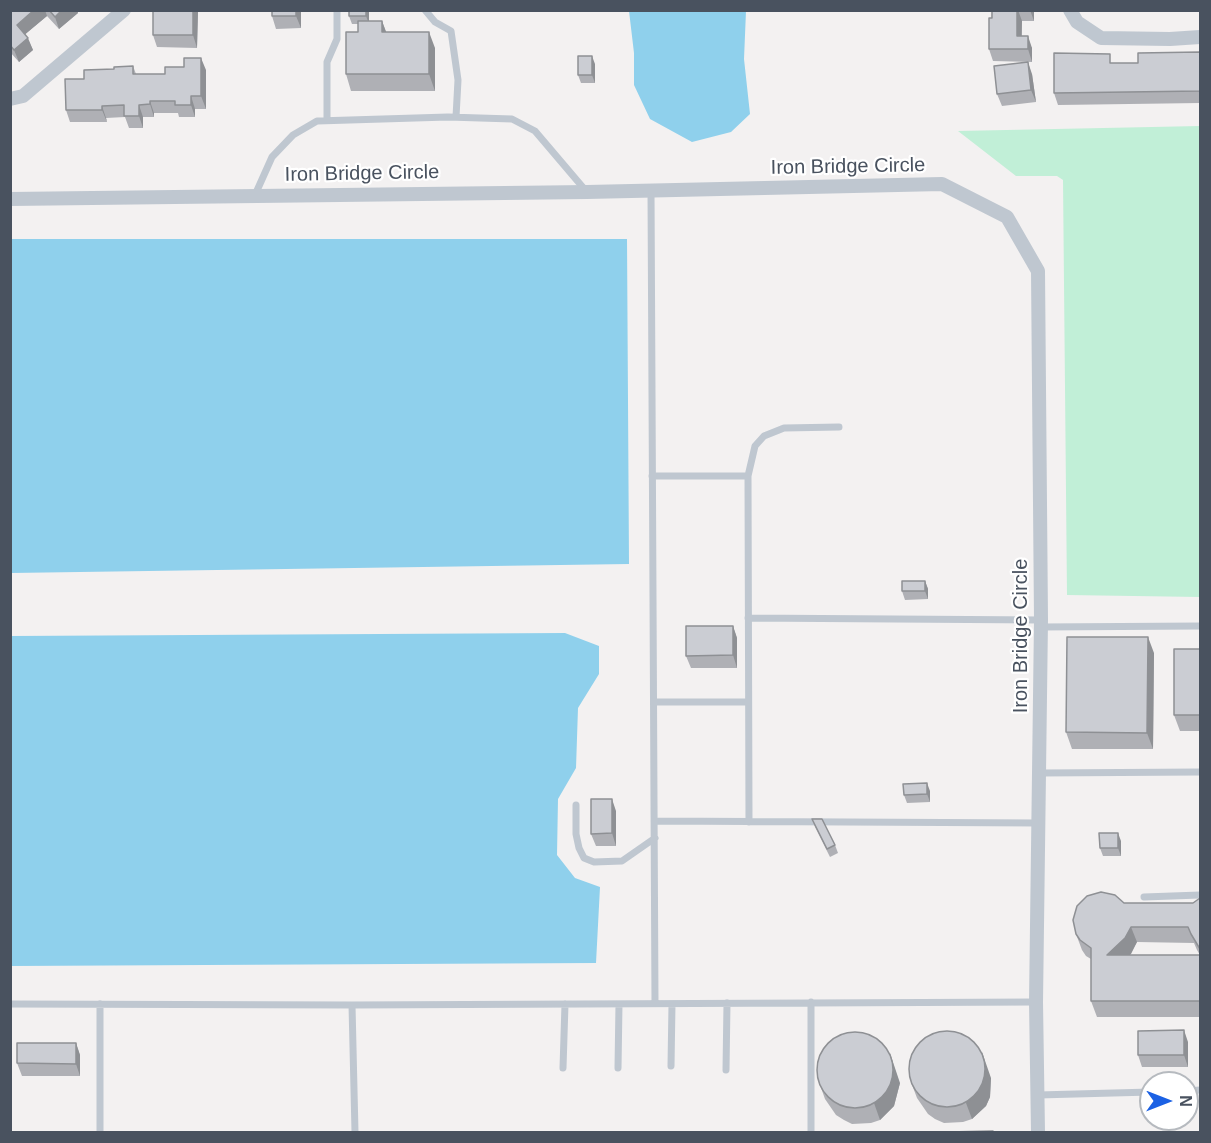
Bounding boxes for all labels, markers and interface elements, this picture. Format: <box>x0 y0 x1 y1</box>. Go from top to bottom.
street label: Iron Bridge Circle <box>771 154 925 180</box>
street label: Iron Bridge Circle <box>285 161 439 187</box>
street label: Iron Bridge Circle <box>1009 559 1033 713</box>
north arrow <box>1139 1071 1199 1131</box>
text: N <box>1177 1095 1194 1107</box>

